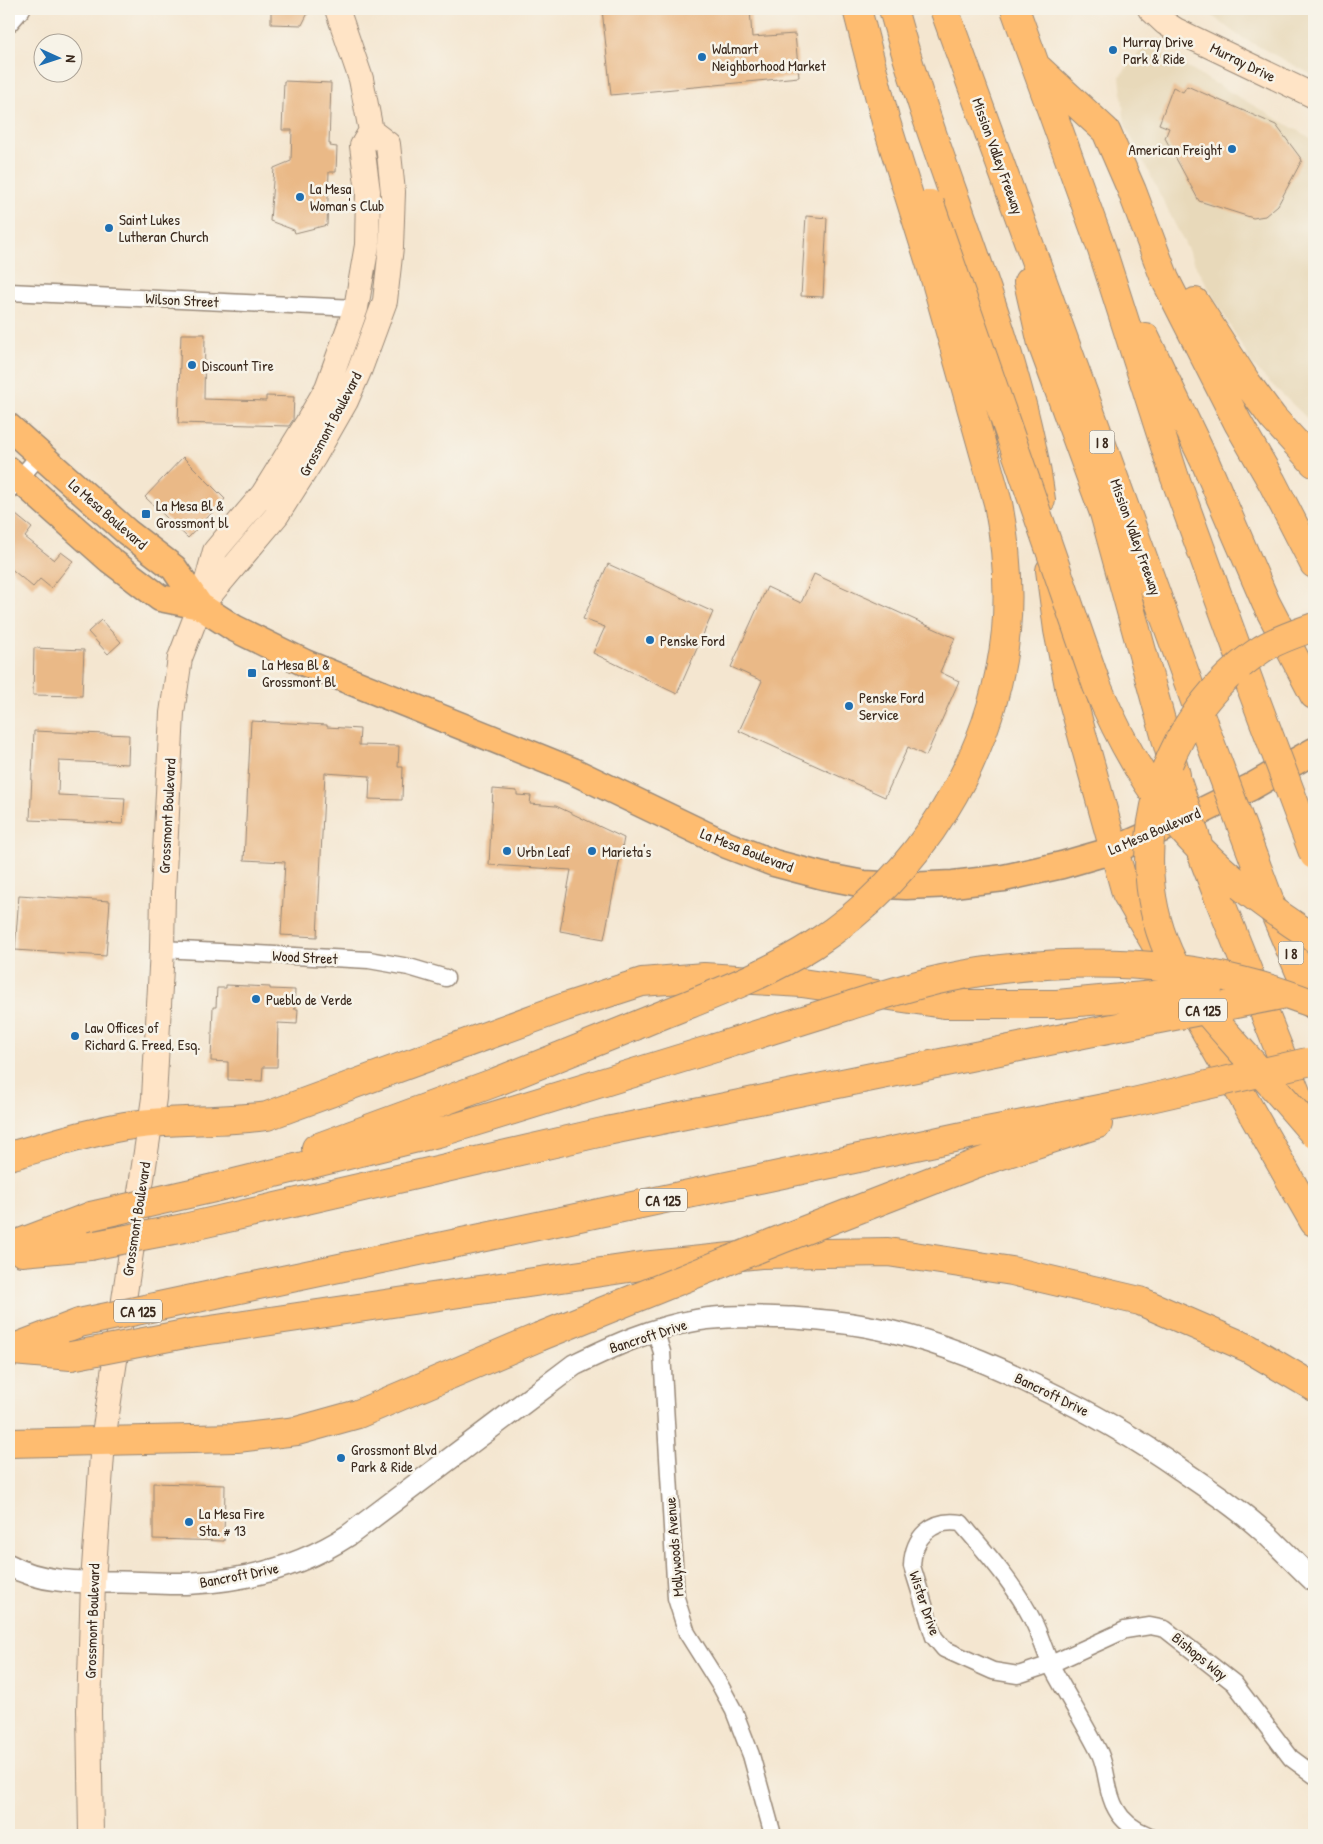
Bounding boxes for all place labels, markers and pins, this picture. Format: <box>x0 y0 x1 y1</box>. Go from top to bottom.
place label: Murray Drive Park & Ride <box>1123 31 1193 69</box>
place label: Walmart Neighborhood Market <box>712 38 827 76</box>
marker: Murray Drive Park & Ride <box>1107 44 1119 56</box>
marker: Walmart Neighborhood Market <box>696 51 708 63</box>
place label: American Freight <box>1129 139 1223 160</box>
marker: American Freight <box>1226 143 1238 155</box>
place label: La Mesa Woman's Club <box>310 178 384 216</box>
marker: La Mesa Woman's Club <box>294 191 306 203</box>
place label: Saint Lukes Lutheran Church <box>119 209 208 247</box>
marker: Saint Lukes Lutheran Church <box>103 222 115 234</box>
place label: Discount Tire <box>202 355 274 376</box>
marker: Discount Tire <box>186 359 198 371</box>
place label: La Mesa Bl & Grossmont bl <box>156 495 228 533</box>
marker: La Mesa Bl & Grossmont bl <box>140 508 152 520</box>
place label: Penske Ford <box>660 630 725 651</box>
marker: Penske Ford <box>644 634 656 646</box>
place label: La Mesa Bl & Grossmont Bl <box>262 654 336 692</box>
marker: La Mesa Bl & Grossmont Bl <box>246 667 258 679</box>
place label: Penske Ford Service <box>859 687 924 725</box>
marker: Penske Ford Service <box>843 700 855 712</box>
place label: Urbn Leaf <box>517 841 571 862</box>
place label: Marieta's <box>602 841 651 862</box>
marker: Urbn Leaf <box>501 845 513 857</box>
marker: Marieta's <box>586 845 598 857</box>
place label: Pueblo de Verde <box>266 989 352 1010</box>
marker: Pueblo de Verde <box>250 993 262 1005</box>
place label: Law Offices of Richard G. Freed, Esq. <box>85 1017 200 1055</box>
marker: Law Offices of Richard G. Freed, Esq. <box>69 1030 81 1042</box>
place label: Grossmont Blvd Park & Ride <box>351 1439 437 1477</box>
marker: Grossmont Blvd Park & Ride <box>335 1452 347 1464</box>
place label: La Mesa Fire Sta. # 13 <box>199 1503 265 1541</box>
marker: La Mesa Fire Sta. # 13 <box>183 1516 195 1528</box>

